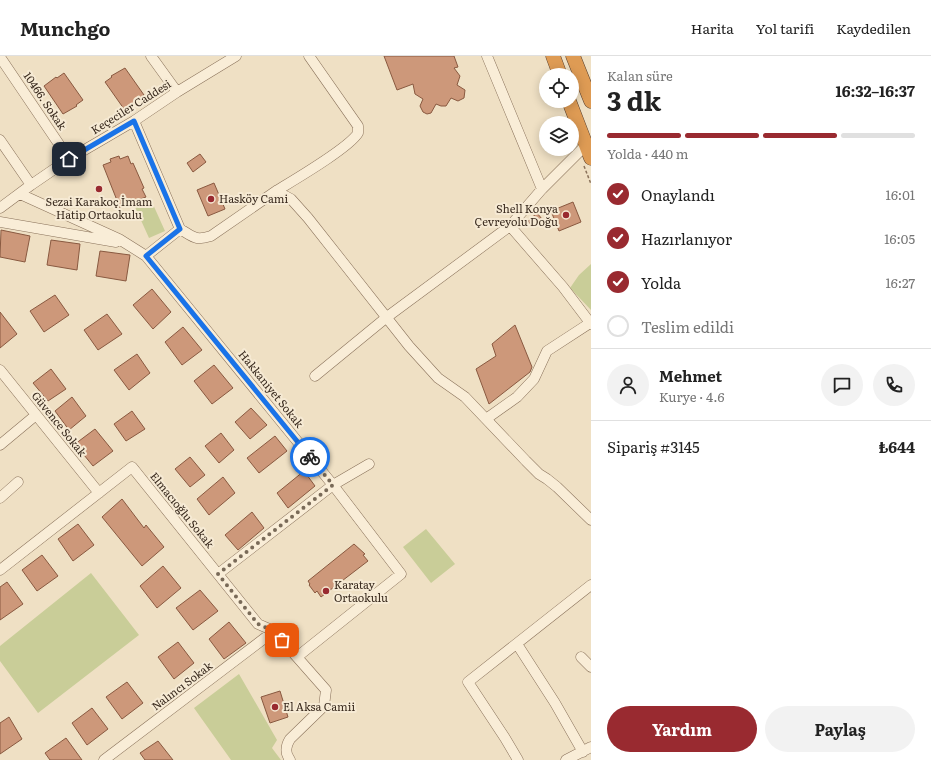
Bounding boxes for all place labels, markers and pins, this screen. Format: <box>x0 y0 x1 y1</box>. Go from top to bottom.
pin <box>52 142 86 176</box>
marker: Sezai Karakoç İmam Hatip Ortaokulu <box>94 184 104 194</box>
place label: Hasköy Cami <box>219 190 288 206</box>
place label: Sezai Karakoç İmam Hatip Ortaokulu <box>46 193 153 222</box>
marker: Hasköy Cami <box>206 194 216 204</box>
place label: Shell Konya Çevreyolu Doğu <box>475 200 558 229</box>
marker: Shell Konya Çevreyolu Doğu <box>561 210 571 220</box>
place label: Karatay Ortaokulu <box>334 576 388 605</box>
marker: Karatay Ortaokulu <box>321 586 331 596</box>
pin <box>265 623 299 657</box>
place label: El Aksa Camii <box>283 698 355 714</box>
marker: El Aksa Camii <box>270 702 280 712</box>

